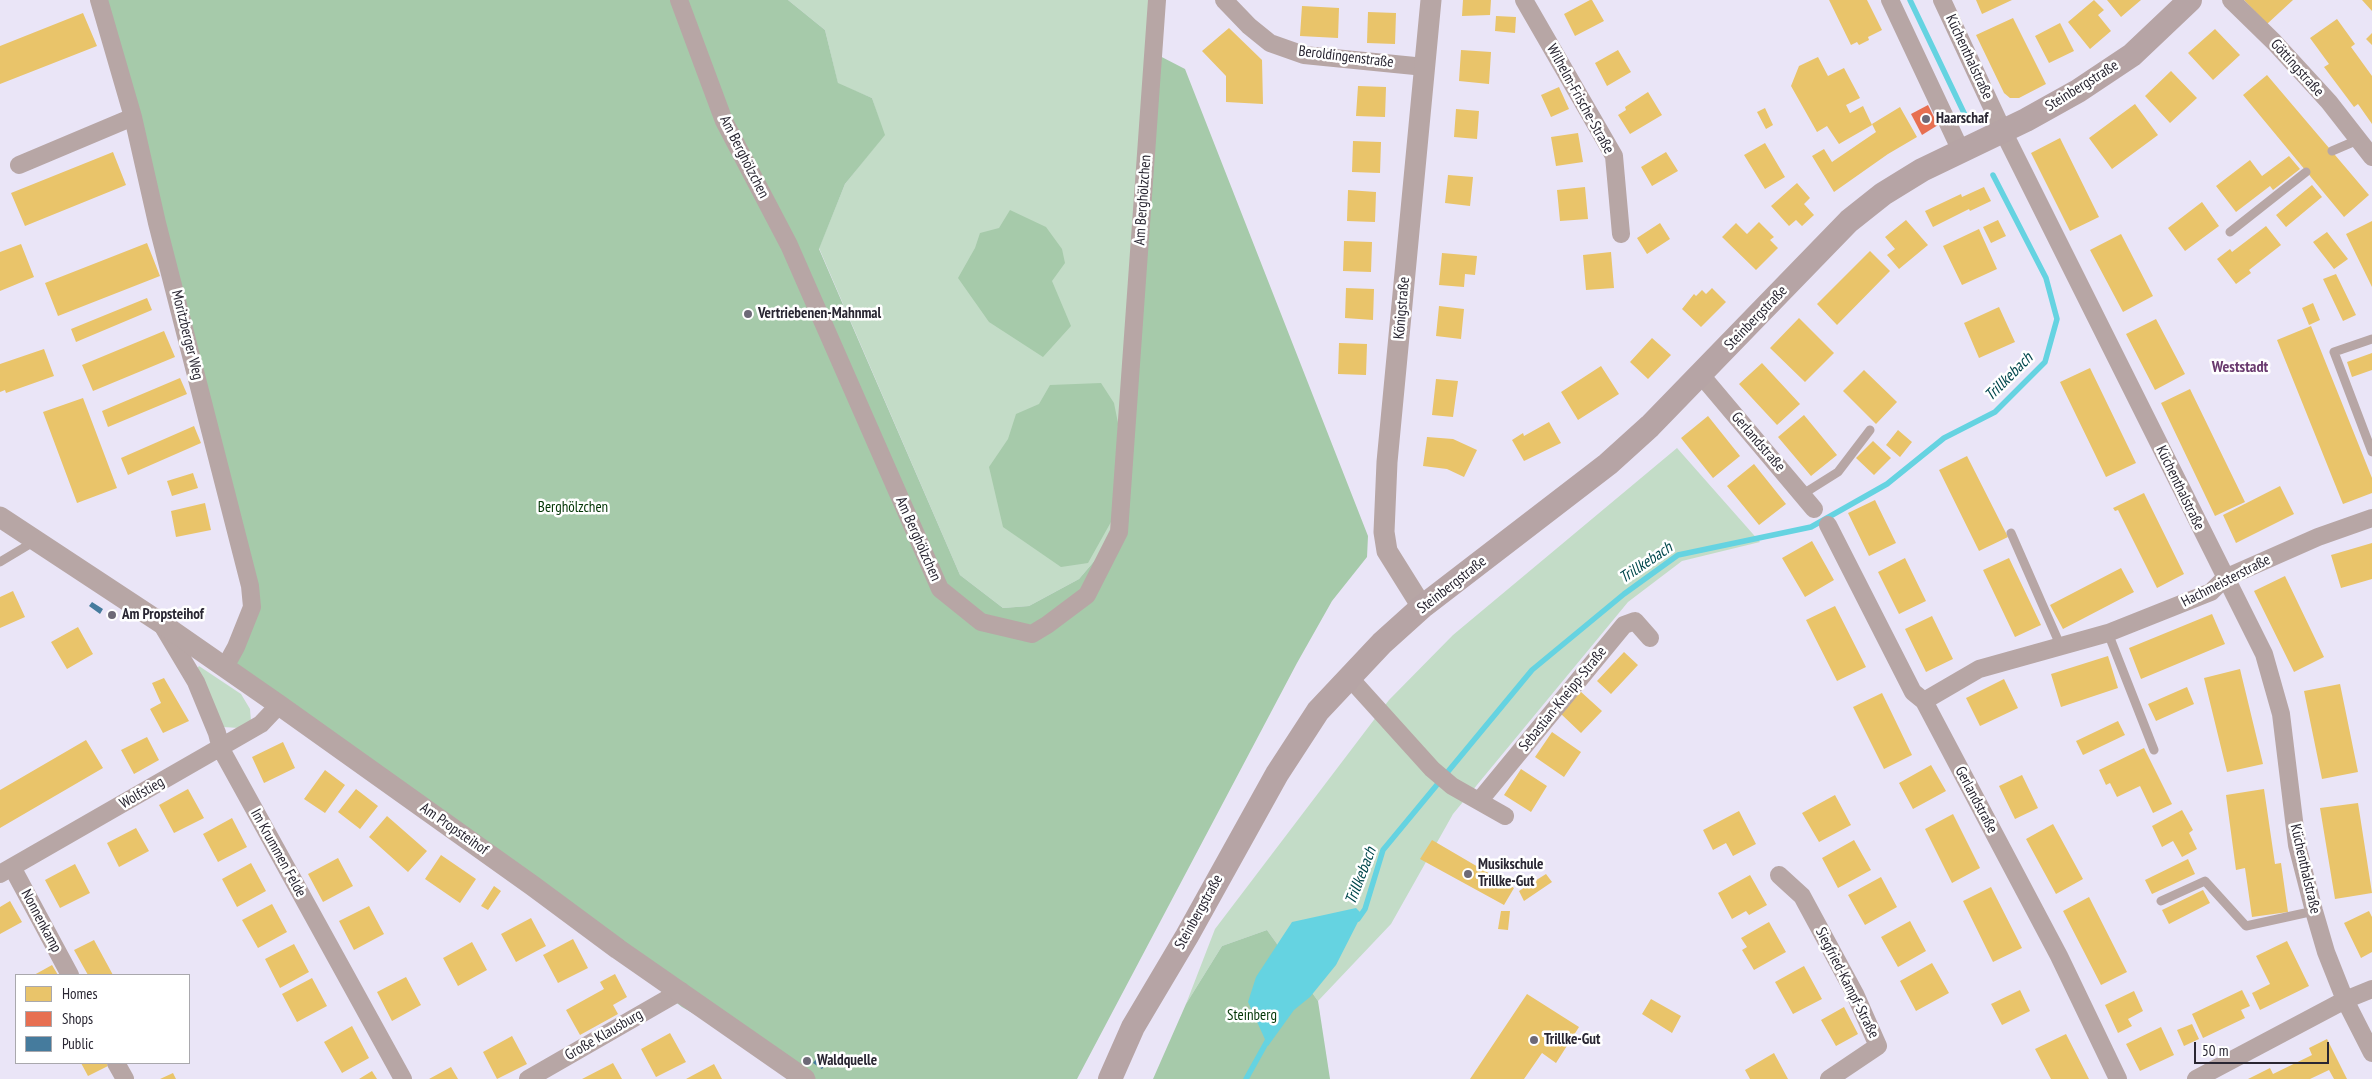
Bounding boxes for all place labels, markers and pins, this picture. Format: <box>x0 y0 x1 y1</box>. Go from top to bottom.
place label: Haarschaf <box>1936 110 1988 128</box>
marker: Haarschaf <box>1920 113 1932 125</box>
place label: Vertriebenen-Mahnmal <box>758 305 881 323</box>
marker: Vertriebenen-Mahnmal <box>742 308 754 320</box>
place label: Am Propsteihof <box>122 606 204 624</box>
marker: Am Propsteihof <box>106 609 118 621</box>
place label: Musikschule Trillke-Gut <box>1478 856 1543 891</box>
marker: Musikschule Trillke-Gut <box>1462 868 1474 880</box>
place label: Trillke-Gut <box>1544 1031 1600 1049</box>
marker: Trillke-Gut <box>1528 1034 1540 1046</box>
place label: Waldquelle <box>817 1052 877 1070</box>
marker: Waldquelle <box>801 1055 813 1067</box>

